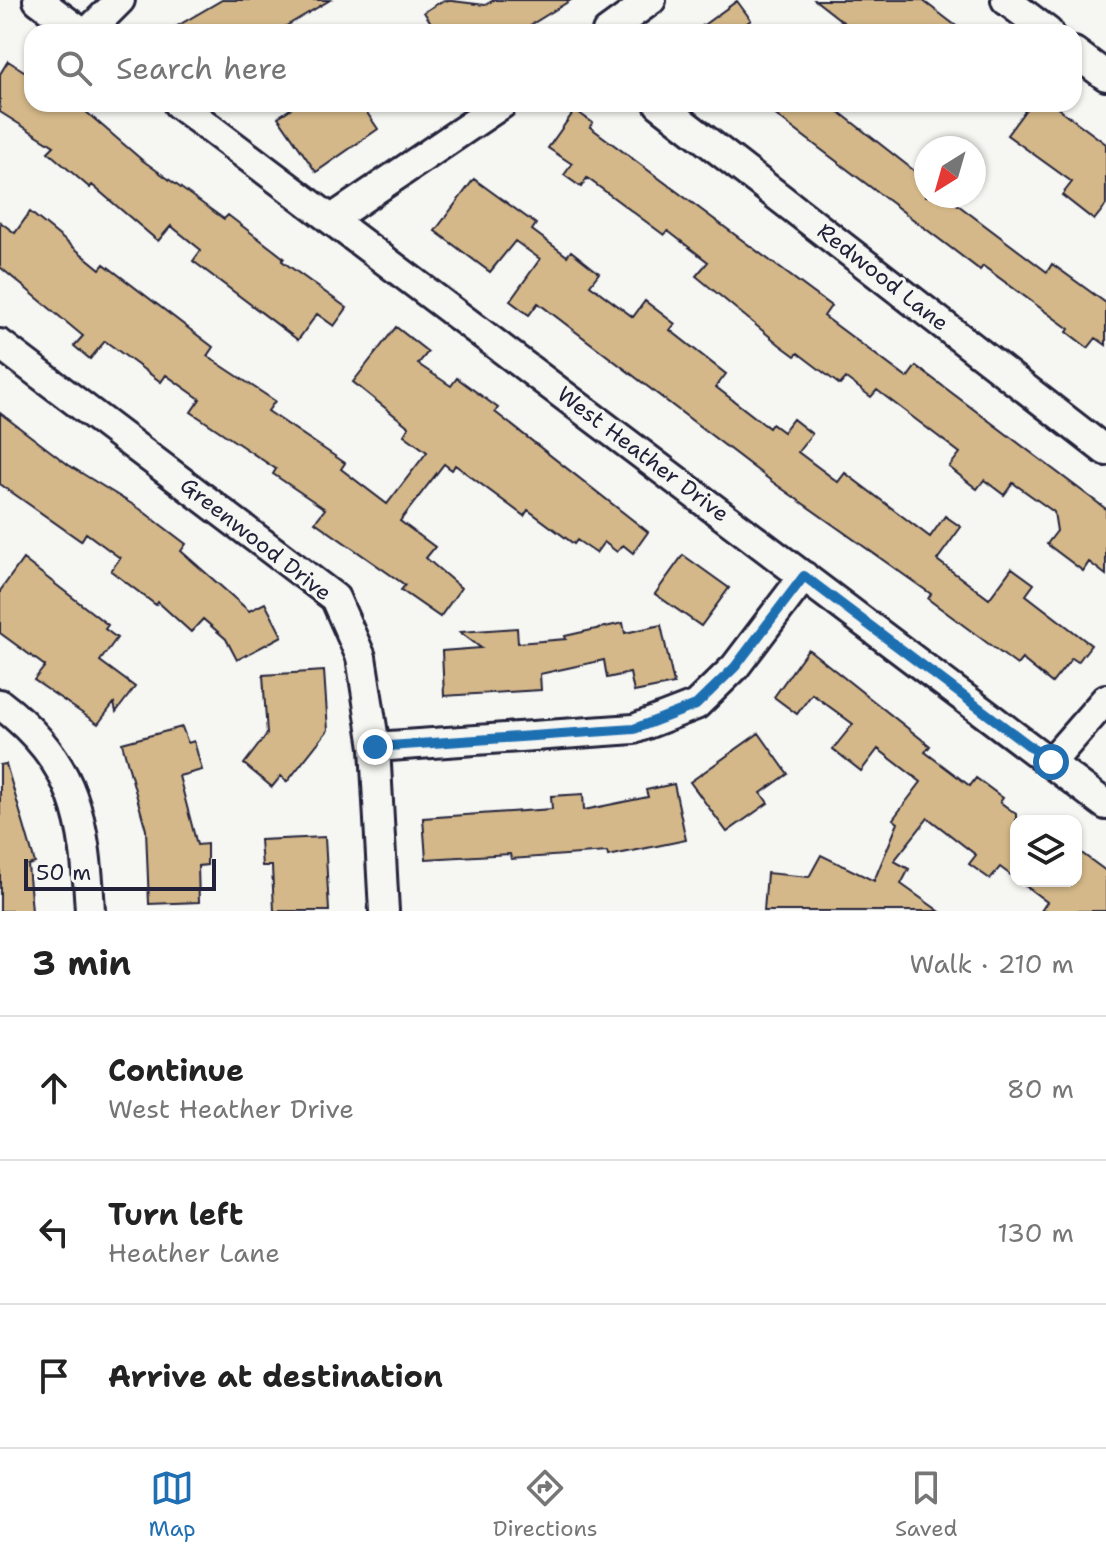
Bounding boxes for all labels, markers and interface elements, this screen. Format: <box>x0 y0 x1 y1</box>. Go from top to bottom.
search box <box>24 24 1082 112</box>
icon: search <box>52 46 96 90</box>
text: Search here <box>116 48 287 89</box>
north arrow <box>914 136 986 208</box>
street label: Redwood Lane <box>811 217 955 337</box>
street label: West Heather Drive <box>551 380 735 528</box>
street label: Greenwood Drive <box>174 471 338 607</box>
route end <box>357 729 393 765</box>
route start <box>1033 744 1069 780</box>
map controls <box>1010 815 1082 887</box>
button: layers <box>1010 815 1082 887</box>
scale bar <box>24 855 216 891</box>
text: 50 m <box>36 858 91 887</box>
text: 3 min <box>32 940 131 986</box>
text: Walk · 210 m <box>910 946 1074 981</box>
text: Continue <box>108 1050 244 1091</box>
icon: ahead <box>32 1066 76 1110</box>
text: 80 m <box>1007 1071 1074 1106</box>
text: West Heather Drive <box>108 1091 354 1126</box>
text: Turn left <box>108 1194 243 1235</box>
icon: left <box>32 1210 76 1254</box>
text: 130 m <box>997 1215 1074 1250</box>
text: Heather Lane <box>108 1235 280 1270</box>
icon: arrive <box>32 1354 76 1398</box>
text: Arrive at destination <box>108 1356 443 1397</box>
tab: Map <box>149 1466 196 1543</box>
tab: Directions <box>493 1466 598 1543</box>
tab: Saved <box>895 1466 957 1543</box>

